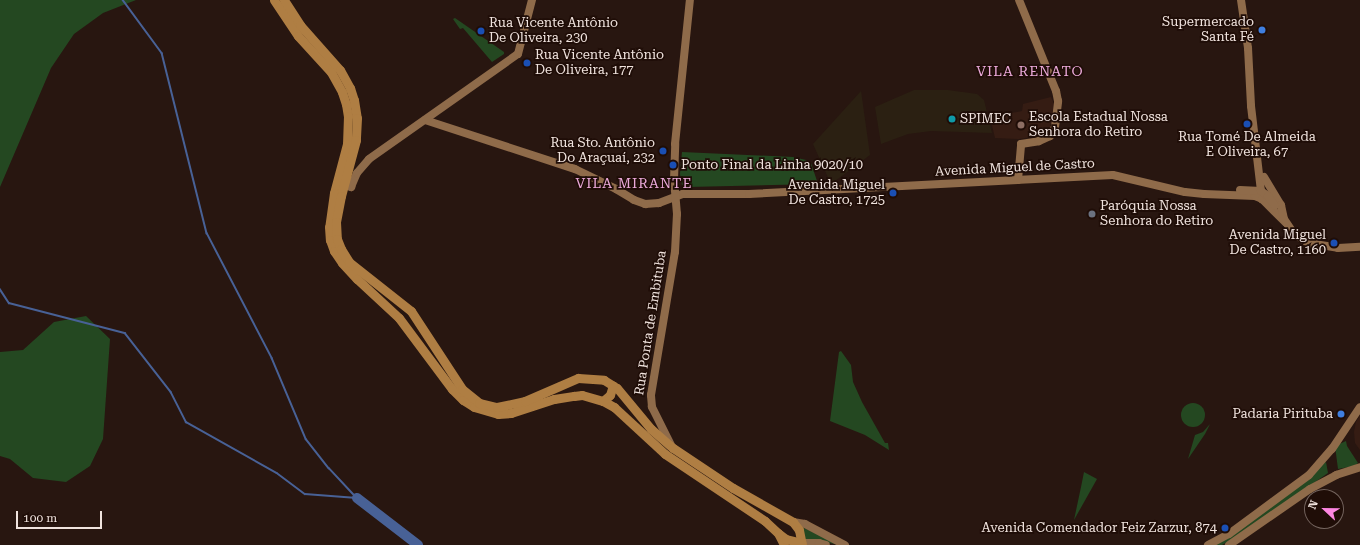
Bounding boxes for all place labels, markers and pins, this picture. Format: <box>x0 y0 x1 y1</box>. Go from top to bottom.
place label: Supermercado Santa Fé <box>1162 15 1254 46</box>
place label: Rua Vicente Antônio De Oliveira, 230 <box>489 16 618 47</box>
marker: Supermercado Santa Fé <box>1257 25 1267 35</box>
marker: Rua Vicente Antônio De Oliveira, 230 <box>476 26 486 36</box>
place label: Rua Vicente Antônio De Oliveira, 177 <box>535 48 664 79</box>
marker: Rua Vicente Antônio De Oliveira, 177 <box>522 58 532 68</box>
place label: Escola Estadual Nossa Senhora do Retiro <box>1029 110 1168 141</box>
place label: SPIMEC <box>960 111 1011 127</box>
marker: SPIMEC <box>947 114 957 124</box>
marker: Rua Tomé De Almeida E Oliveira, 67 <box>1242 119 1252 129</box>
marker: Escola Estadual Nossa Senhora do Retiro <box>1016 120 1026 130</box>
place label: Rua Tomé De Almeida E Oliveira, 67 <box>1178 130 1316 161</box>
place label: Rua Sto. Antônio Do Araçuaí, 232 <box>550 136 655 167</box>
marker: Rua Sto. Antônio Do Araçuaí, 232 <box>658 146 668 156</box>
place label: Ponto Final da Linha 9020/10 <box>681 157 863 173</box>
marker: Ponto Final da Linha 9020/10 <box>668 160 678 170</box>
place label: Avenida Miguel De Castro, 1725 <box>788 178 885 209</box>
marker: Avenida Miguel De Castro, 1725 <box>888 188 898 198</box>
place label: Paróquia Nossa Senhora do Retiro <box>1100 199 1213 230</box>
marker: Paróquia Nossa Senhora do Retiro <box>1087 209 1097 219</box>
place label: Avenida Miguel De Castro, 1160 <box>1229 228 1326 259</box>
marker: Avenida Miguel De Castro, 1160 <box>1329 238 1339 248</box>
place label: Padaria Pirituba <box>1233 406 1333 422</box>
marker: Padaria Pirituba <box>1336 409 1346 419</box>
place label: Avenida Comendador Feiz Zarzur, 874 <box>981 520 1217 536</box>
marker: Avenida Comendador Feiz Zarzur, 874 <box>1220 523 1230 533</box>

